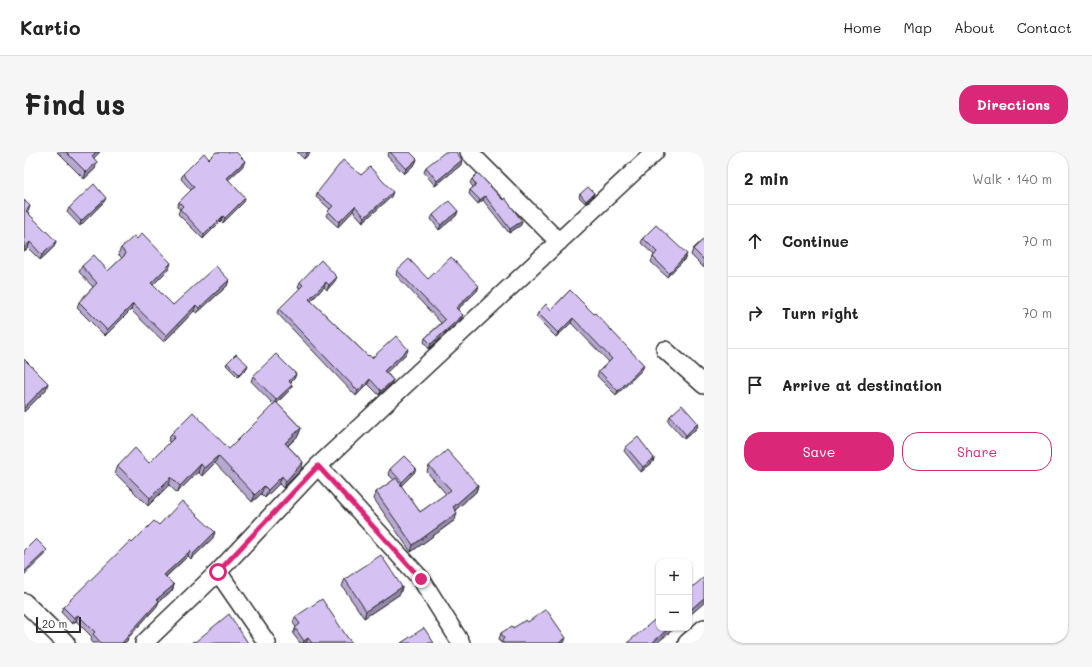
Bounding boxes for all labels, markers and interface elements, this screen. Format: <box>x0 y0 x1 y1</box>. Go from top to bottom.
text: Kartio <box>20 15 80 40</box>
text: Home <box>843 18 881 37</box>
text: Map <box>903 18 932 37</box>
text: About <box>954 18 995 37</box>
text: Contact <box>1017 18 1072 37</box>
button: Directions <box>959 85 1068 124</box>
text: Find us <box>24 86 125 122</box>
text: 2 min <box>744 167 789 189</box>
text: Walk · 140 m <box>972 170 1052 187</box>
icon: ahead <box>744 230 766 252</box>
text: Continue <box>782 231 849 251</box>
text: 70 m <box>1022 232 1052 249</box>
icon: right <box>744 302 766 324</box>
text: Turn right <box>782 303 859 323</box>
text: 70 m <box>1022 304 1052 321</box>
icon: arrive <box>744 374 766 396</box>
text: Arrive at destination <box>782 375 942 395</box>
button: Save <box>744 432 894 471</box>
button: Share <box>902 432 1052 471</box>
map controls <box>656 559 692 631</box>
button: + <box>656 559 692 595</box>
route start <box>209 563 227 581</box>
route end <box>412 570 430 588</box>
button: − <box>656 595 692 631</box>
scale bar <box>36 615 81 634</box>
text: 20 m <box>42 616 67 631</box>

